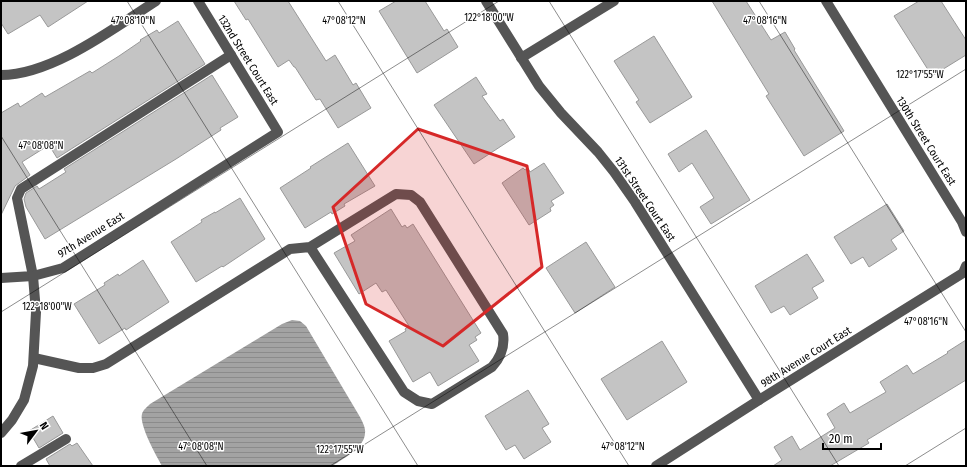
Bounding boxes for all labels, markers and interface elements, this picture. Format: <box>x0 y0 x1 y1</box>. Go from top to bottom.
text: 122°18'00"W <box>464 12 514 24</box>
street label: 132nd Street Court East <box>215 13 281 108</box>
text: 47°08'10"N <box>111 15 155 27</box>
text: 47°08'12"N <box>322 15 366 27</box>
text: 47°08'16"N <box>743 15 787 27</box>
text: 122°17'55"W <box>896 69 944 81</box>
street label: 130th Street Court East <box>893 94 959 188</box>
text: 47°08'08"N <box>18 140 64 152</box>
street label: 131st Street Court East <box>612 154 678 244</box>
street label: 97th Avenue East <box>55 209 127 261</box>
text: 122°18'00"W <box>22 301 72 313</box>
text: 47°08'16"N <box>904 316 948 328</box>
street label: 98th Avenue Court East <box>758 324 854 390</box>
north arrow <box>16 411 56 451</box>
text: N <box>37 420 51 432</box>
scale bar <box>823 425 881 451</box>
text: 20 m <box>829 432 853 446</box>
text: 47°08'08"N <box>178 441 224 453</box>
text: 47°08'12"N <box>601 441 645 453</box>
text: 122°17'55"W <box>316 444 364 456</box>

